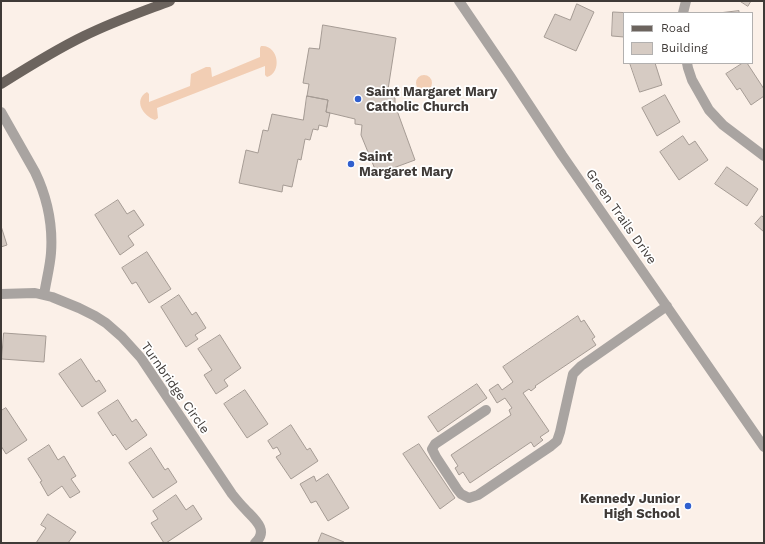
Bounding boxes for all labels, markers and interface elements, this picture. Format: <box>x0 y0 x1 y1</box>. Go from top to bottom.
legend <box>623 12 753 64</box>
text: Road <box>661 21 690 35</box>
text: Building <box>661 41 708 55</box>
place label: Saint Margaret Mary Catholic Church <box>366 84 497 115</box>
marker: Saint Margaret Mary Catholic Church <box>353 94 363 104</box>
place label: Saint Margaret Mary <box>359 149 453 180</box>
marker: Saint Margaret Mary <box>346 159 356 169</box>
street label: Green Trails Drive <box>582 166 660 268</box>
street label: Turnbridge Circle <box>137 339 213 437</box>
place label: Kennedy Junior High School <box>580 491 680 522</box>
marker: Kennedy Junior High School <box>683 501 693 511</box>

